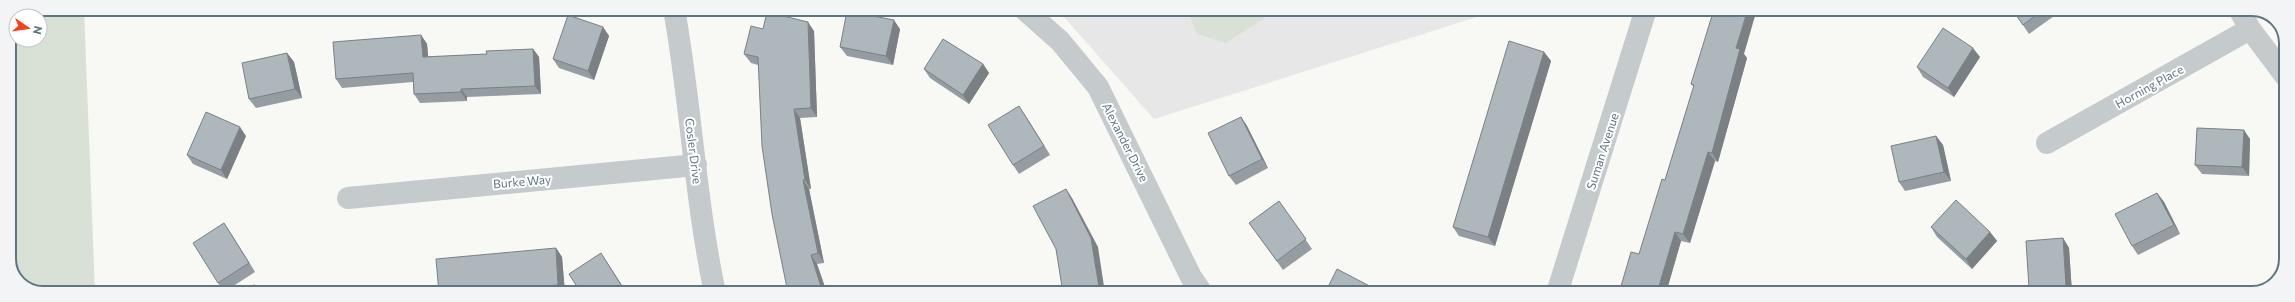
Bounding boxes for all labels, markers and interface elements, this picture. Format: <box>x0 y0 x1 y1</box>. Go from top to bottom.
north arrow <box>8 8 48 48</box>
text: N <box>31 25 45 36</box>
street label: Horning Place <box>2112 62 2186 110</box>
street label: Alexander Drive <box>1100 100 1152 184</box>
street label: Suman Avenue <box>1583 111 1621 191</box>
street label: Cosler Drive <box>683 117 705 185</box>
street label: Burke Way <box>492 171 552 191</box>

